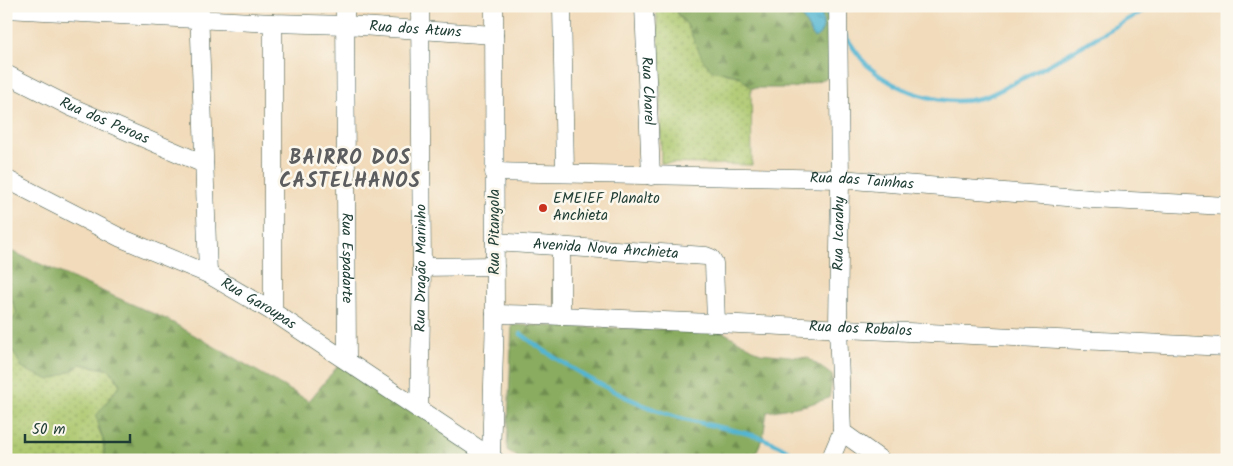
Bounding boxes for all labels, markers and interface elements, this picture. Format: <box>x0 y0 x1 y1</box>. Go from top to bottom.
street label: Rua dos Atuns <box>369 15 463 45</box>
street label: Rua Charel <box>634 56 661 126</box>
street label: Rua dos Peroas <box>55 91 154 151</box>
district label: BAIRRO DOS CASTELHANOS <box>279 143 421 198</box>
street label: Rua das Tainhas <box>810 166 915 197</box>
place label: EMEIEF Planalto Anchieta <box>553 187 660 228</box>
street label: Rua Pitangola <box>483 189 507 275</box>
street label: Rua Icarahy <box>827 195 852 271</box>
marker: EMEIEF Planalto Anchieta <box>537 202 549 214</box>
street label: Rua Dragão Marinho <box>409 204 434 332</box>
street label: Rua Espadarte <box>334 213 359 304</box>
street label: Avenida Nova Anchieta <box>532 233 679 266</box>
street label: Rua Garoupas <box>216 272 302 337</box>
street label: Rua dos Robalos <box>809 315 913 343</box>
scale bar <box>25 411 130 443</box>
text: 50 m <box>32 418 66 442</box>

